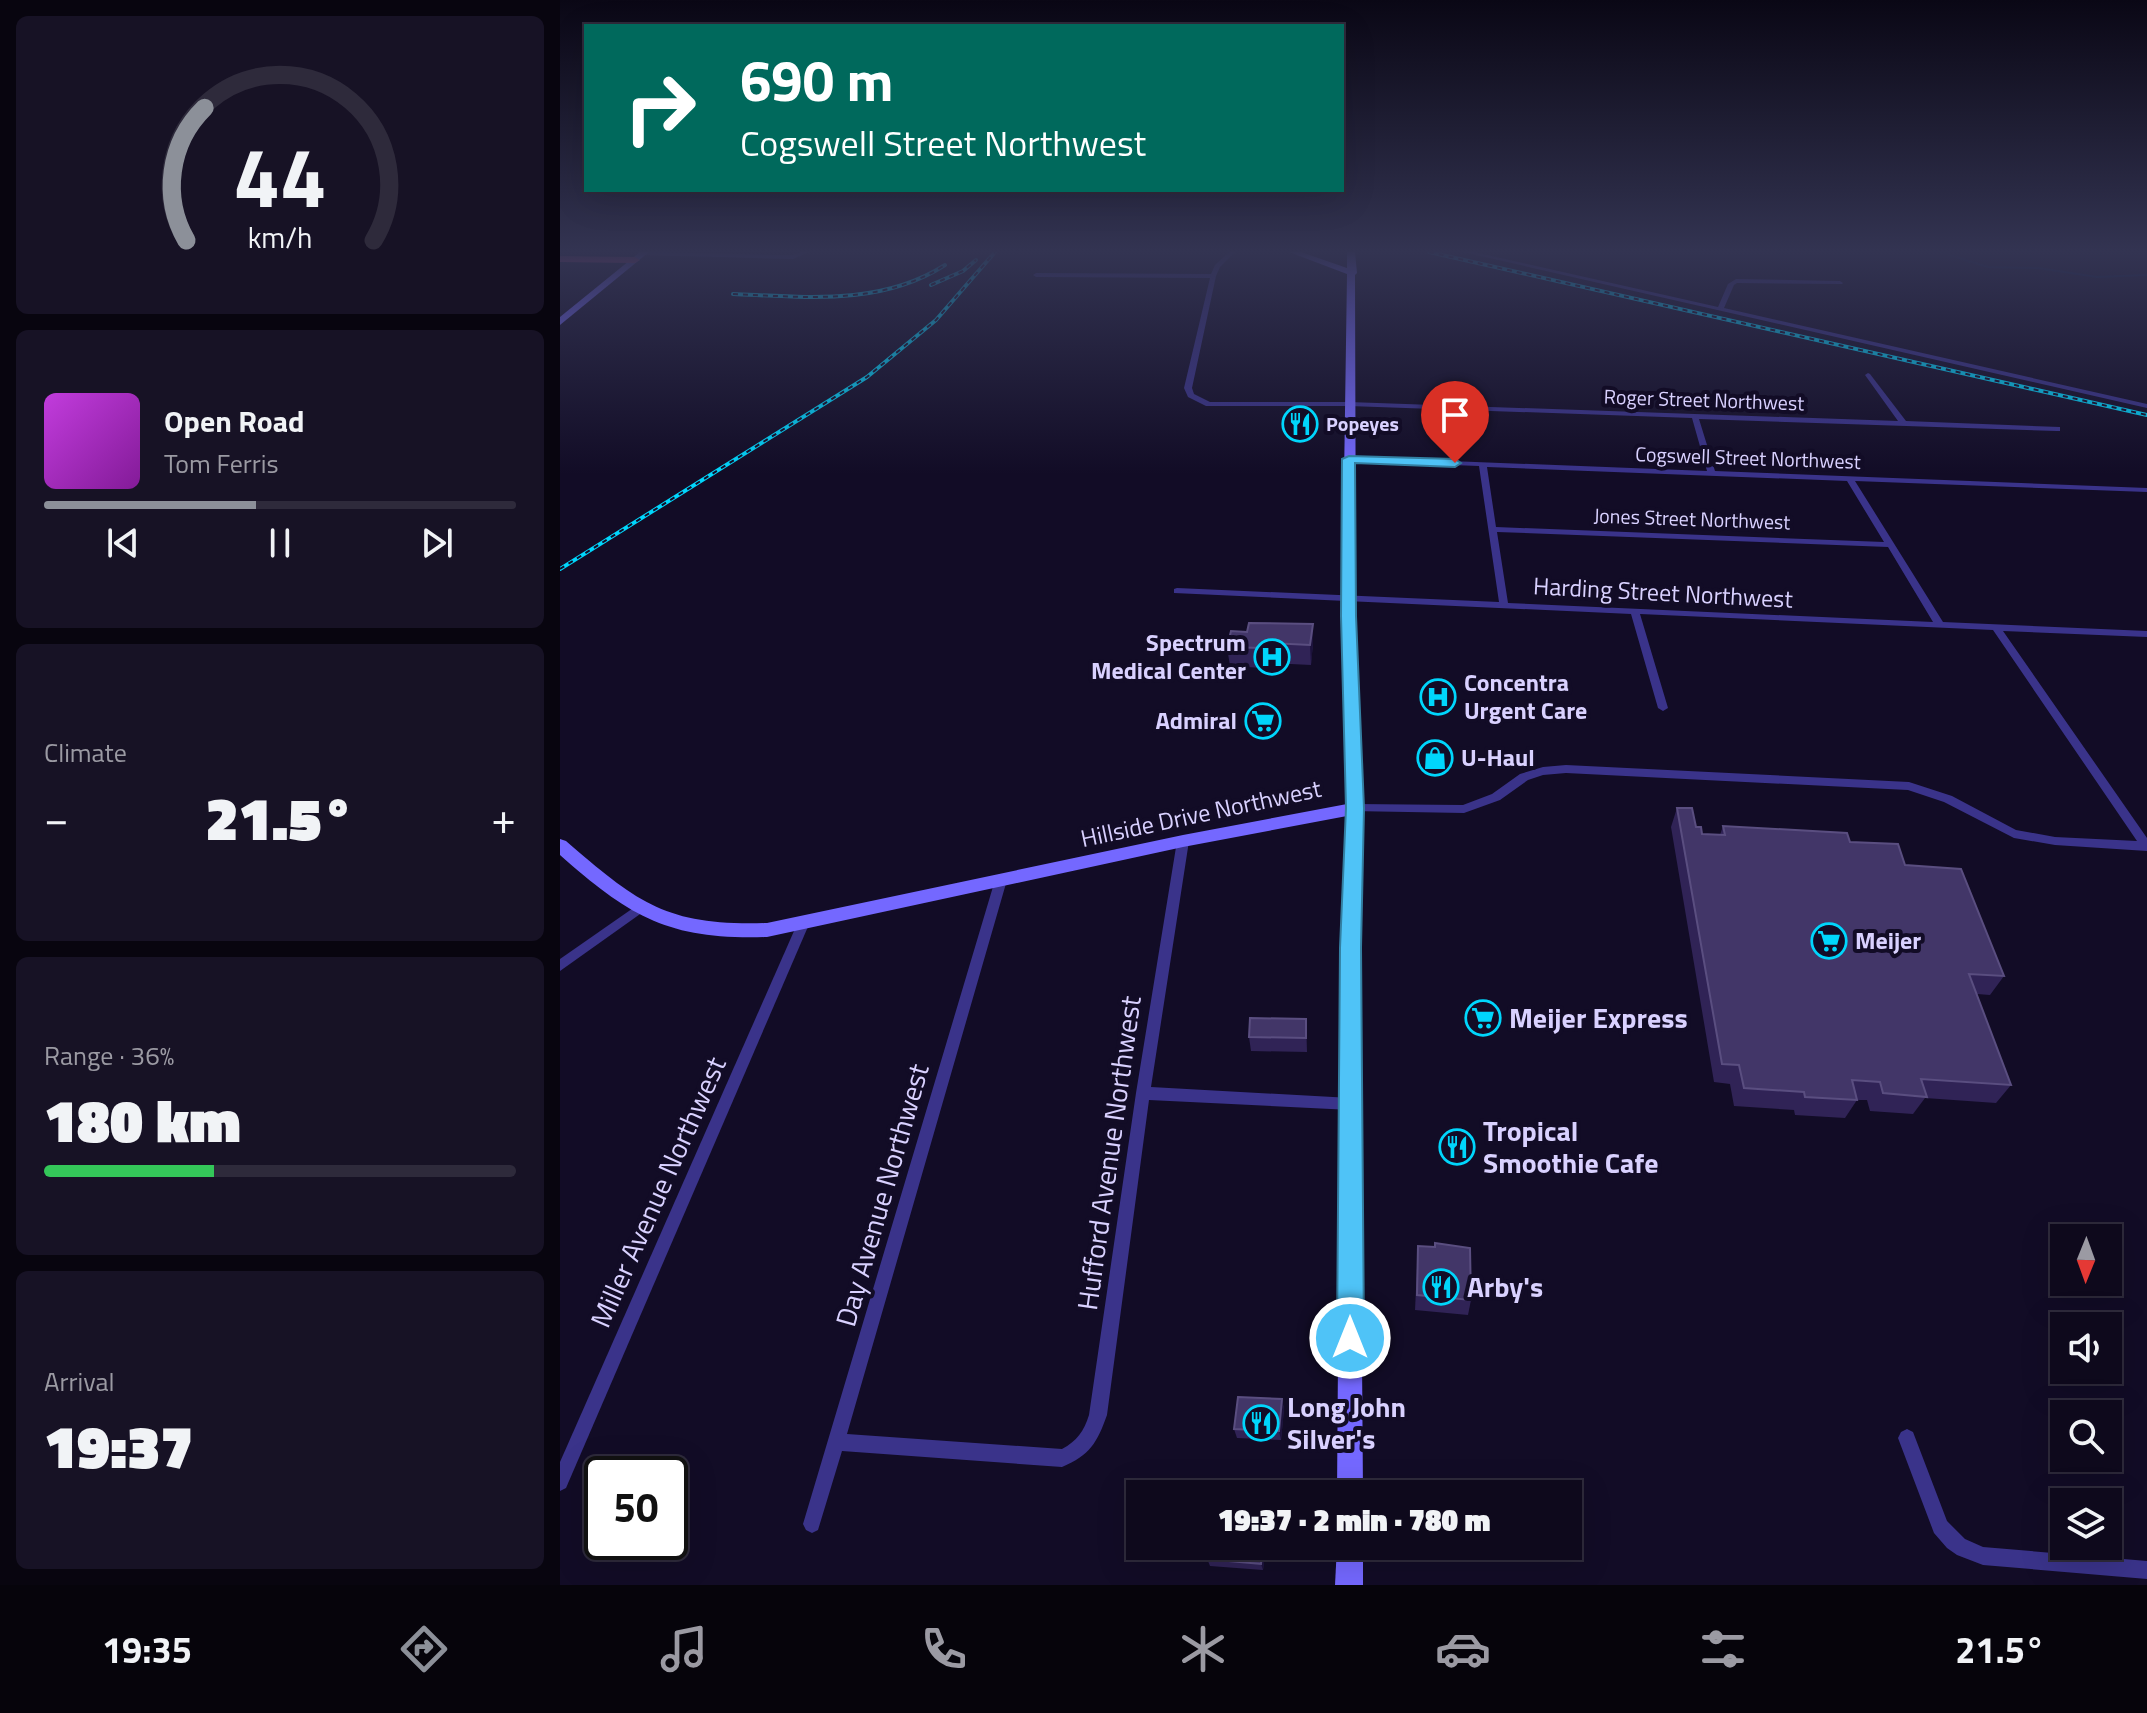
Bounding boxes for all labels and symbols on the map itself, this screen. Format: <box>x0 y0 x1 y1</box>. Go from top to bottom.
pin <box>1421 381 1489 463</box>
street label: Roger Street Northwest <box>1603 381 1805 418</box>
restaurant icon: Popeyes <box>1281 405 1319 443</box>
place label: Popeyes <box>1326 408 1399 439</box>
street label: Cogswell Street Northwest <box>1635 438 1861 477</box>
street label: Jones Street Northwest <box>1593 500 1791 537</box>
street label: Harding Street Northwest <box>1532 567 1794 617</box>
place label: Spectrum Medical Center <box>1091 624 1246 688</box>
hospital icon: Spectrum Medical Center <box>1253 638 1291 676</box>
place label: Concentra Urgent Care <box>1464 664 1587 728</box>
hospital icon: Concentra Urgent Care <box>1419 678 1457 716</box>
place label: Admiral <box>1155 702 1237 738</box>
supermarket icon: Admiral <box>1244 702 1282 740</box>
shop icon: U-Haul <box>1416 739 1454 777</box>
place label: U-Haul <box>1461 739 1535 775</box>
street label: Hillside Drive Northwest <box>1077 770 1325 856</box>
supermarket icon: Meijer <box>1810 922 1848 960</box>
place label: Meijer <box>1855 922 1921 958</box>
street label: Hufford Avenue Northwest <box>1065 993 1152 1313</box>
place label: Meijer Express <box>1509 996 1688 1039</box>
supermarket icon: Meijer Express <box>1464 999 1502 1037</box>
street label: Miller Avenue Northwest <box>578 1049 737 1334</box>
street label: Day Avenue Northwest <box>823 1058 940 1331</box>
place label: Tropical Smoothie Cafe <box>1483 1109 1659 1184</box>
restaurant icon: Tropical Smoothie Cafe <box>1438 1128 1476 1166</box>
north arrow <box>2050 1224 2122 1296</box>
place label: Arby's <box>1467 1265 1543 1308</box>
restaurant icon: Arby's <box>1422 1268 1460 1306</box>
position arrow <box>1308 1296 1392 1380</box>
place label: Long John Silver's <box>1287 1385 1406 1460</box>
restaurant icon: Long John Silver's <box>1242 1404 1280 1442</box>
speed limit sign: 50 <box>584 1456 688 1560</box>

